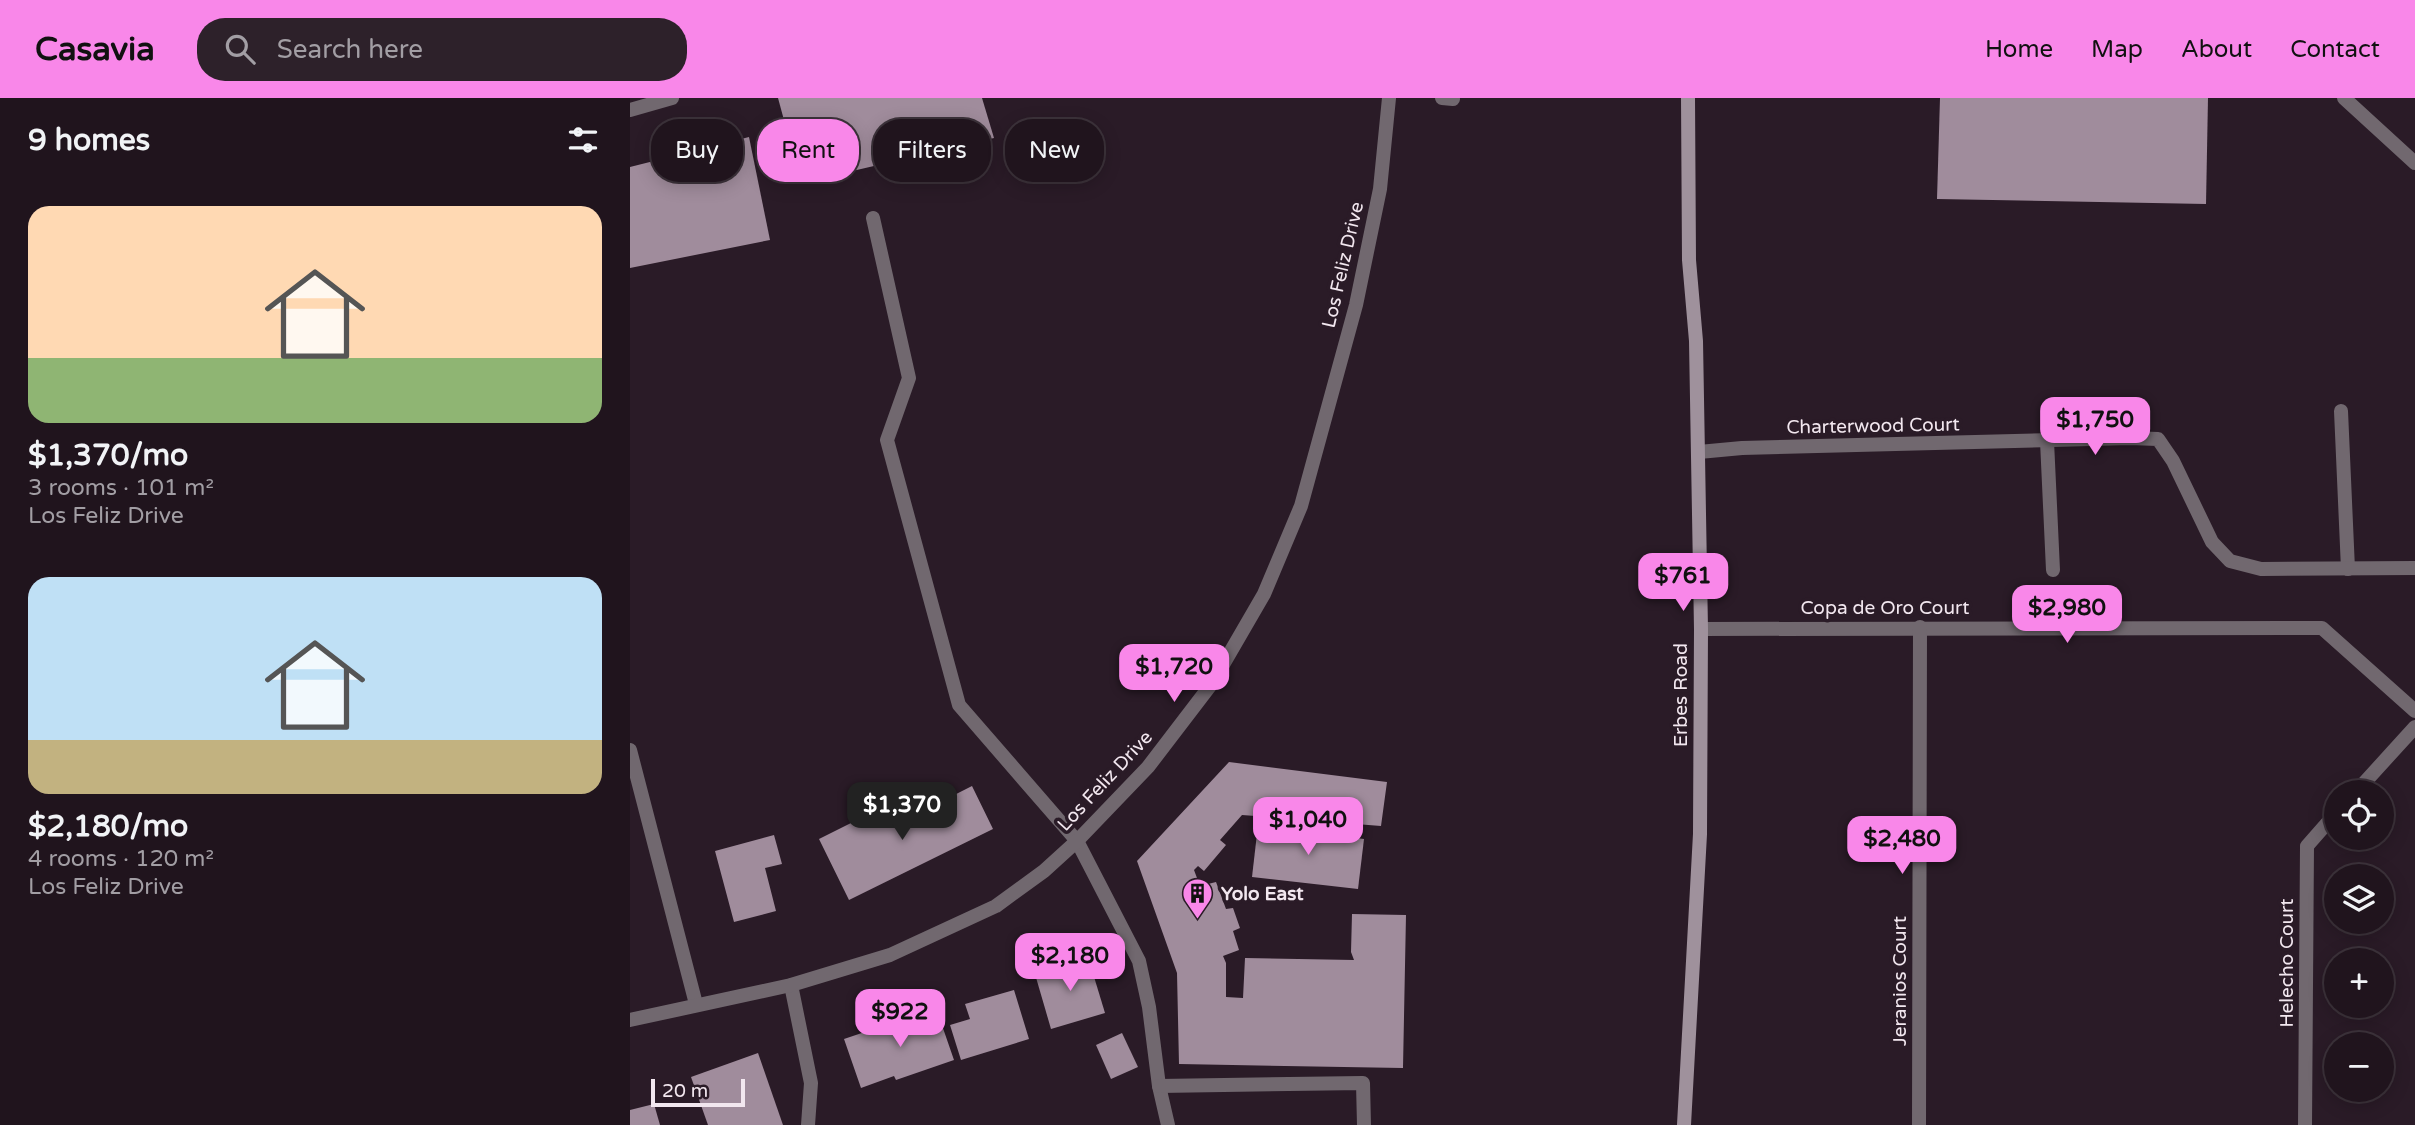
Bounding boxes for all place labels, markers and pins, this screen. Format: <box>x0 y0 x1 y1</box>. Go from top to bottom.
pin: $1,750 <box>2038 398 2152 457</box>
pin: $761 <box>1642 554 1724 613</box>
pin: $2,980 <box>2010 586 2124 645</box>
pin: $1,720 <box>1117 644 1231 704</box>
pin: $1,370 <box>845 782 959 842</box>
pin: $1,040 <box>1251 798 1365 857</box>
pin: $2,480 <box>1845 816 1959 876</box>
building icon: Yolo East <box>1181 877 1215 921</box>
place label: Yolo East <box>1221 883 1304 905</box>
pin: $2,180 <box>1013 934 1127 993</box>
pin: $922 <box>859 990 941 1049</box>

